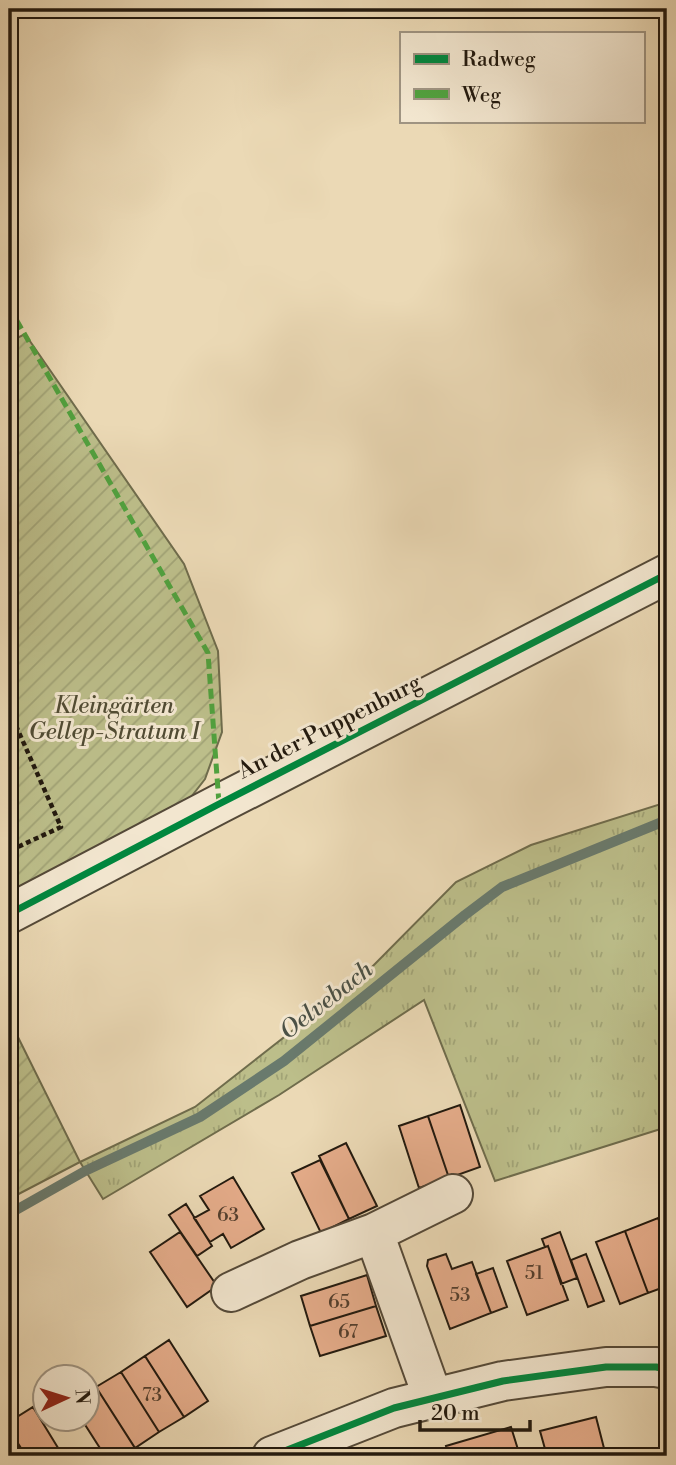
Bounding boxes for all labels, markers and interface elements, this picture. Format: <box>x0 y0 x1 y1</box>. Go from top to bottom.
legend <box>400 32 644 122</box>
text: Radweg <box>462 47 536 73</box>
text: Weg <box>461 83 501 109</box>
street label: An der Puppenburg <box>232 668 426 786</box>
park label: Kleingärten Gellep-Stratum I <box>29 692 202 746</box>
water label: Oelvebach <box>274 955 380 1047</box>
house number: 63 <box>217 1203 239 1227</box>
house number: 51 <box>525 1261 543 1285</box>
house number: 53 <box>450 1283 470 1307</box>
house number: 65 <box>328 1290 350 1314</box>
house number: 67 <box>338 1320 358 1344</box>
north arrow <box>32 1364 102 1434</box>
house number: 73 <box>142 1383 162 1407</box>
scale bar <box>420 1388 531 1432</box>
text: N <box>69 1389 94 1405</box>
text: 20 m <box>431 1401 480 1427</box>

